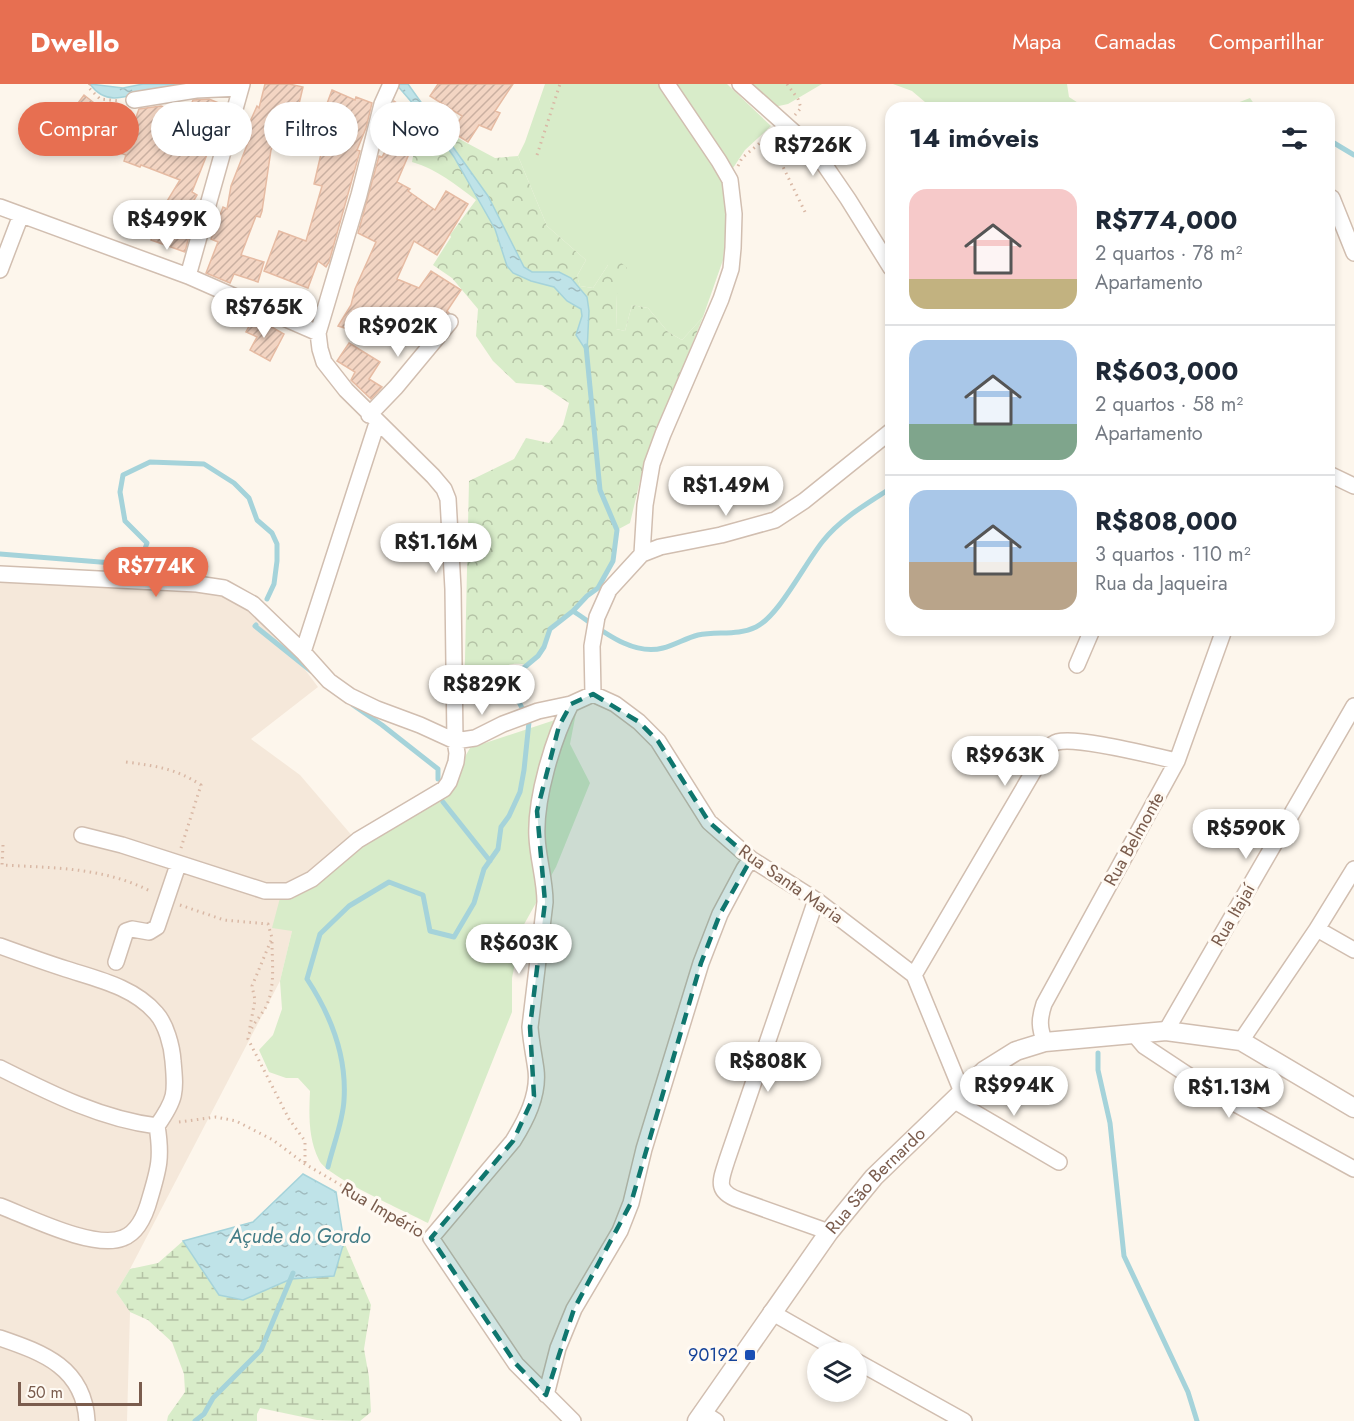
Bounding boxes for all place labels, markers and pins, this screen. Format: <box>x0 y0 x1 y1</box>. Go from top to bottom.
pin: R$726K <box>764 126 862 177</box>
pin: R$499K <box>118 200 216 251</box>
pin: R$765K <box>215 288 313 339</box>
pin: R$902K <box>349 307 447 358</box>
pin: R$1.49M <box>671 466 781 517</box>
pin: R$1.16M <box>381 523 491 574</box>
pin: R$774K <box>107 547 205 598</box>
pin: R$829K <box>433 665 531 716</box>
pin: R$963K <box>956 736 1054 787</box>
pin: R$590K <box>1197 809 1295 860</box>
pin: R$603K <box>470 924 568 975</box>
pin: R$808K <box>719 1042 817 1093</box>
pin: R$994K <box>965 1066 1063 1117</box>
pin: R$1.13M <box>1174 1068 1284 1119</box>
place label: 90192 <box>688 1342 738 1368</box>
marker: 90192 <box>743 1348 757 1362</box>

